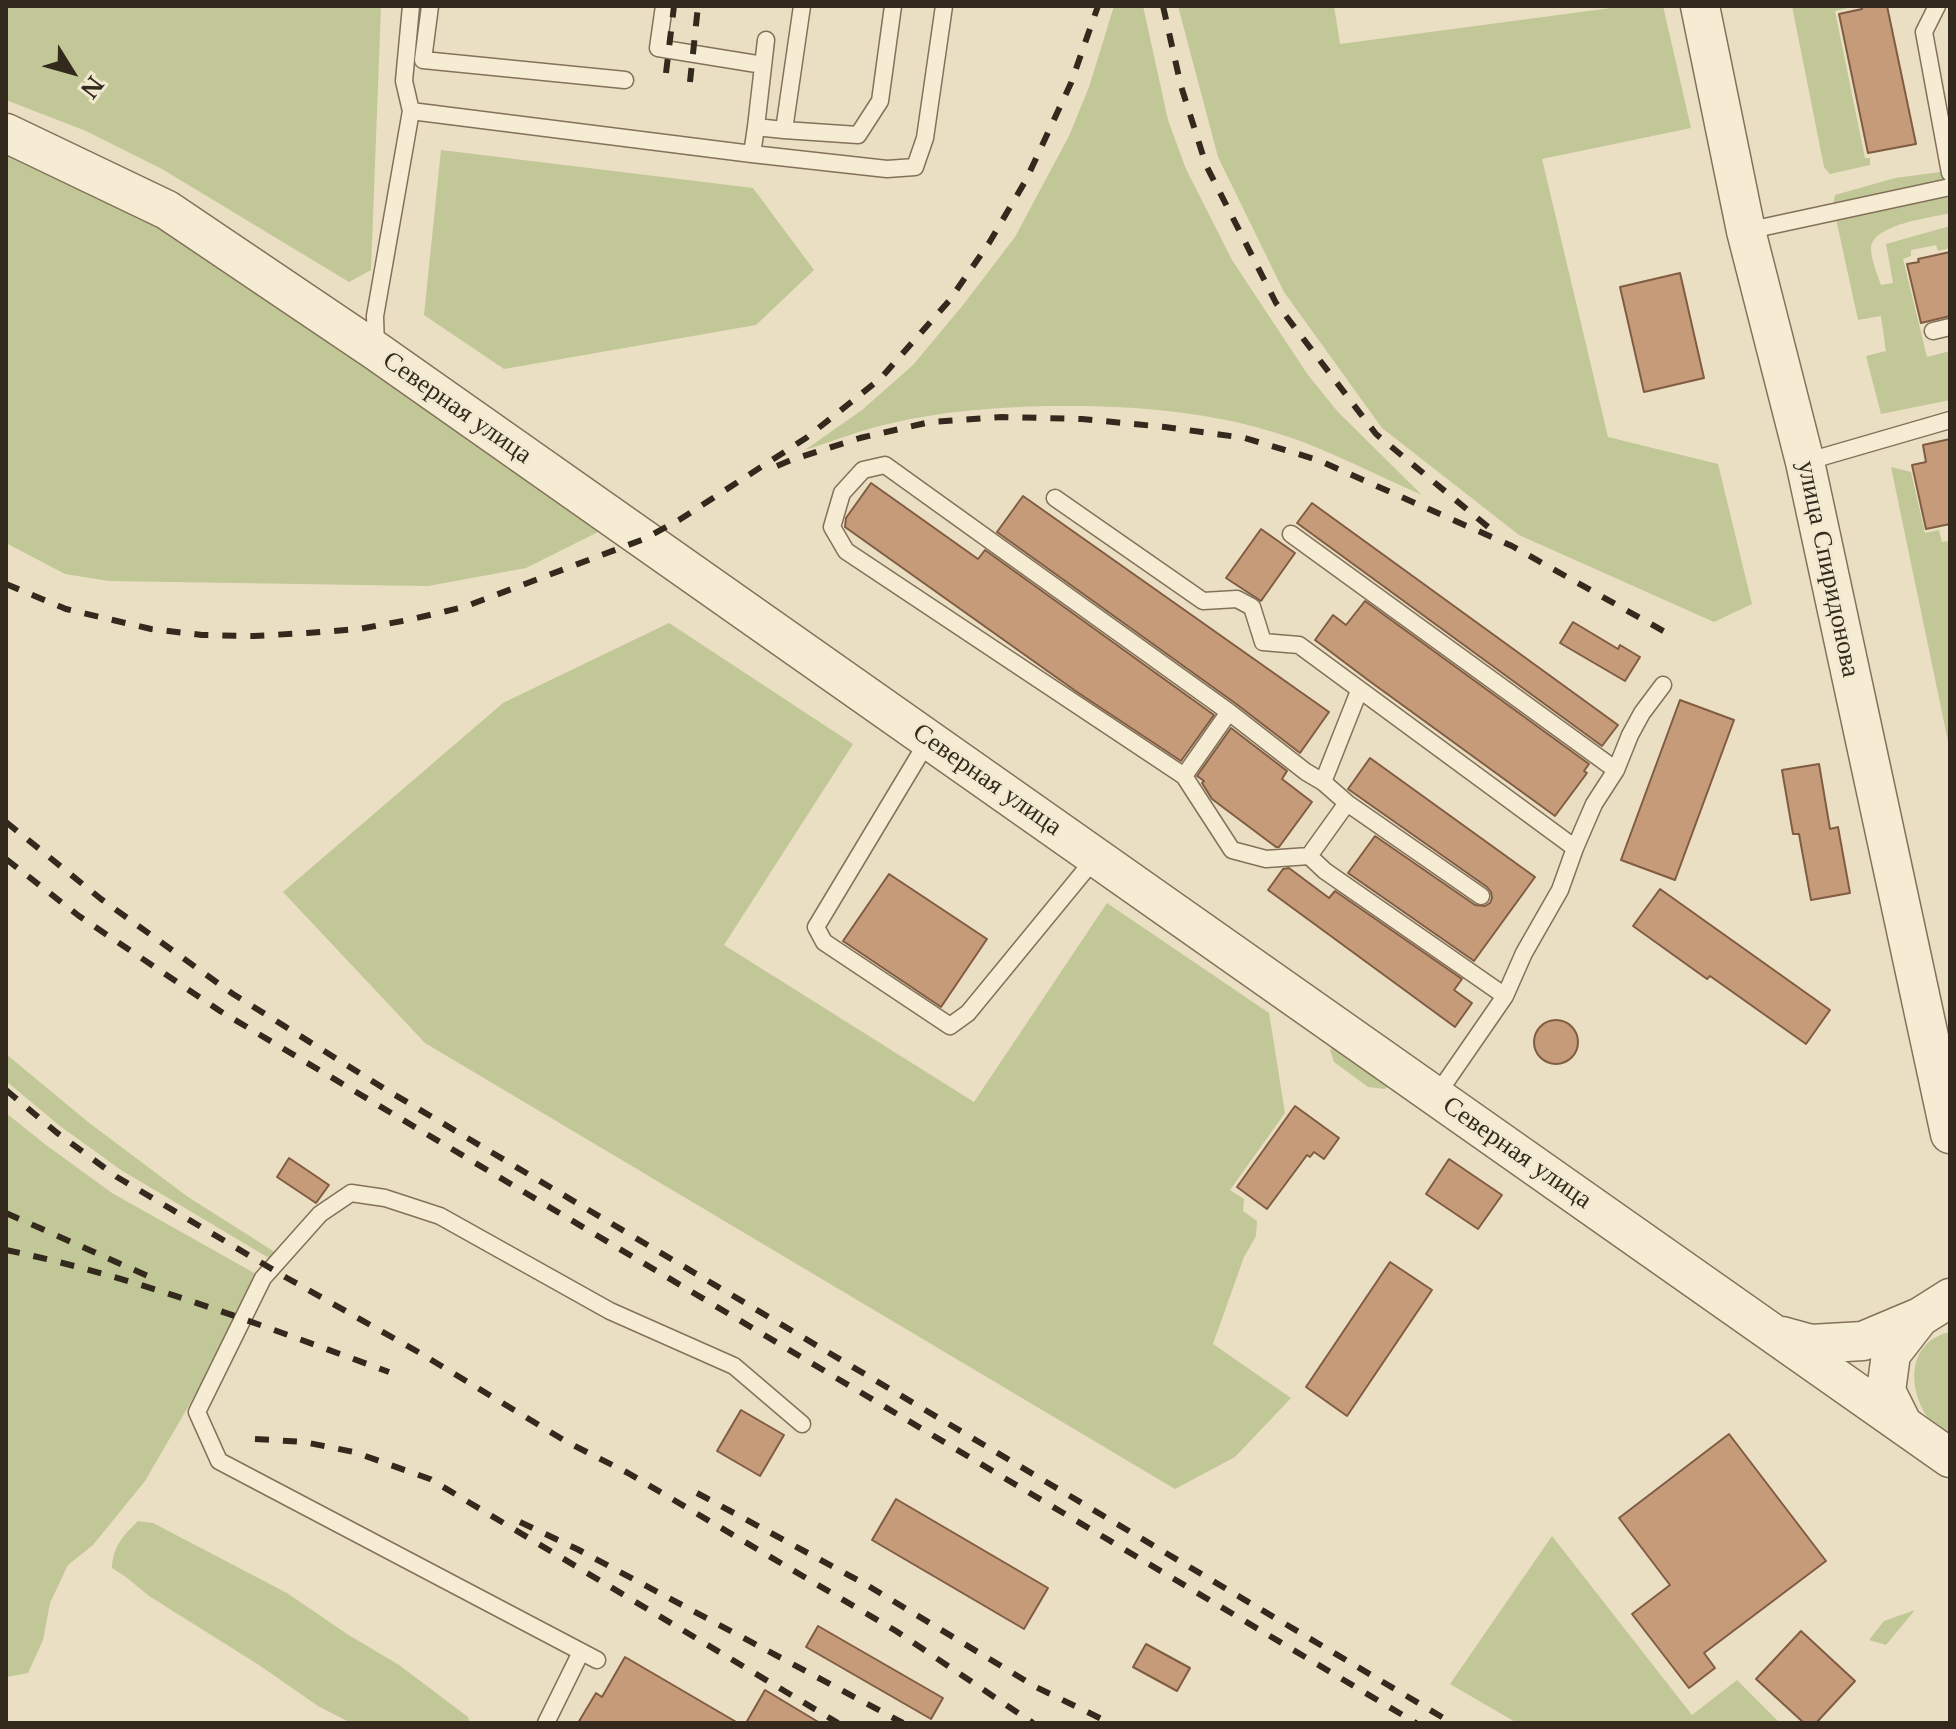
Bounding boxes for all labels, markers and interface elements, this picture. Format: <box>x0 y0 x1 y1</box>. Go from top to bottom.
north arrow <box>32 32 112 112</box>
text: N <box>75 70 109 103</box>
street label: Северная улица <box>376 345 538 471</box>
street label: улица Спиридонова <box>1790 458 1866 680</box>
street label: Северная улица <box>906 717 1068 843</box>
street label: Северная улица <box>1436 1090 1598 1216</box>

